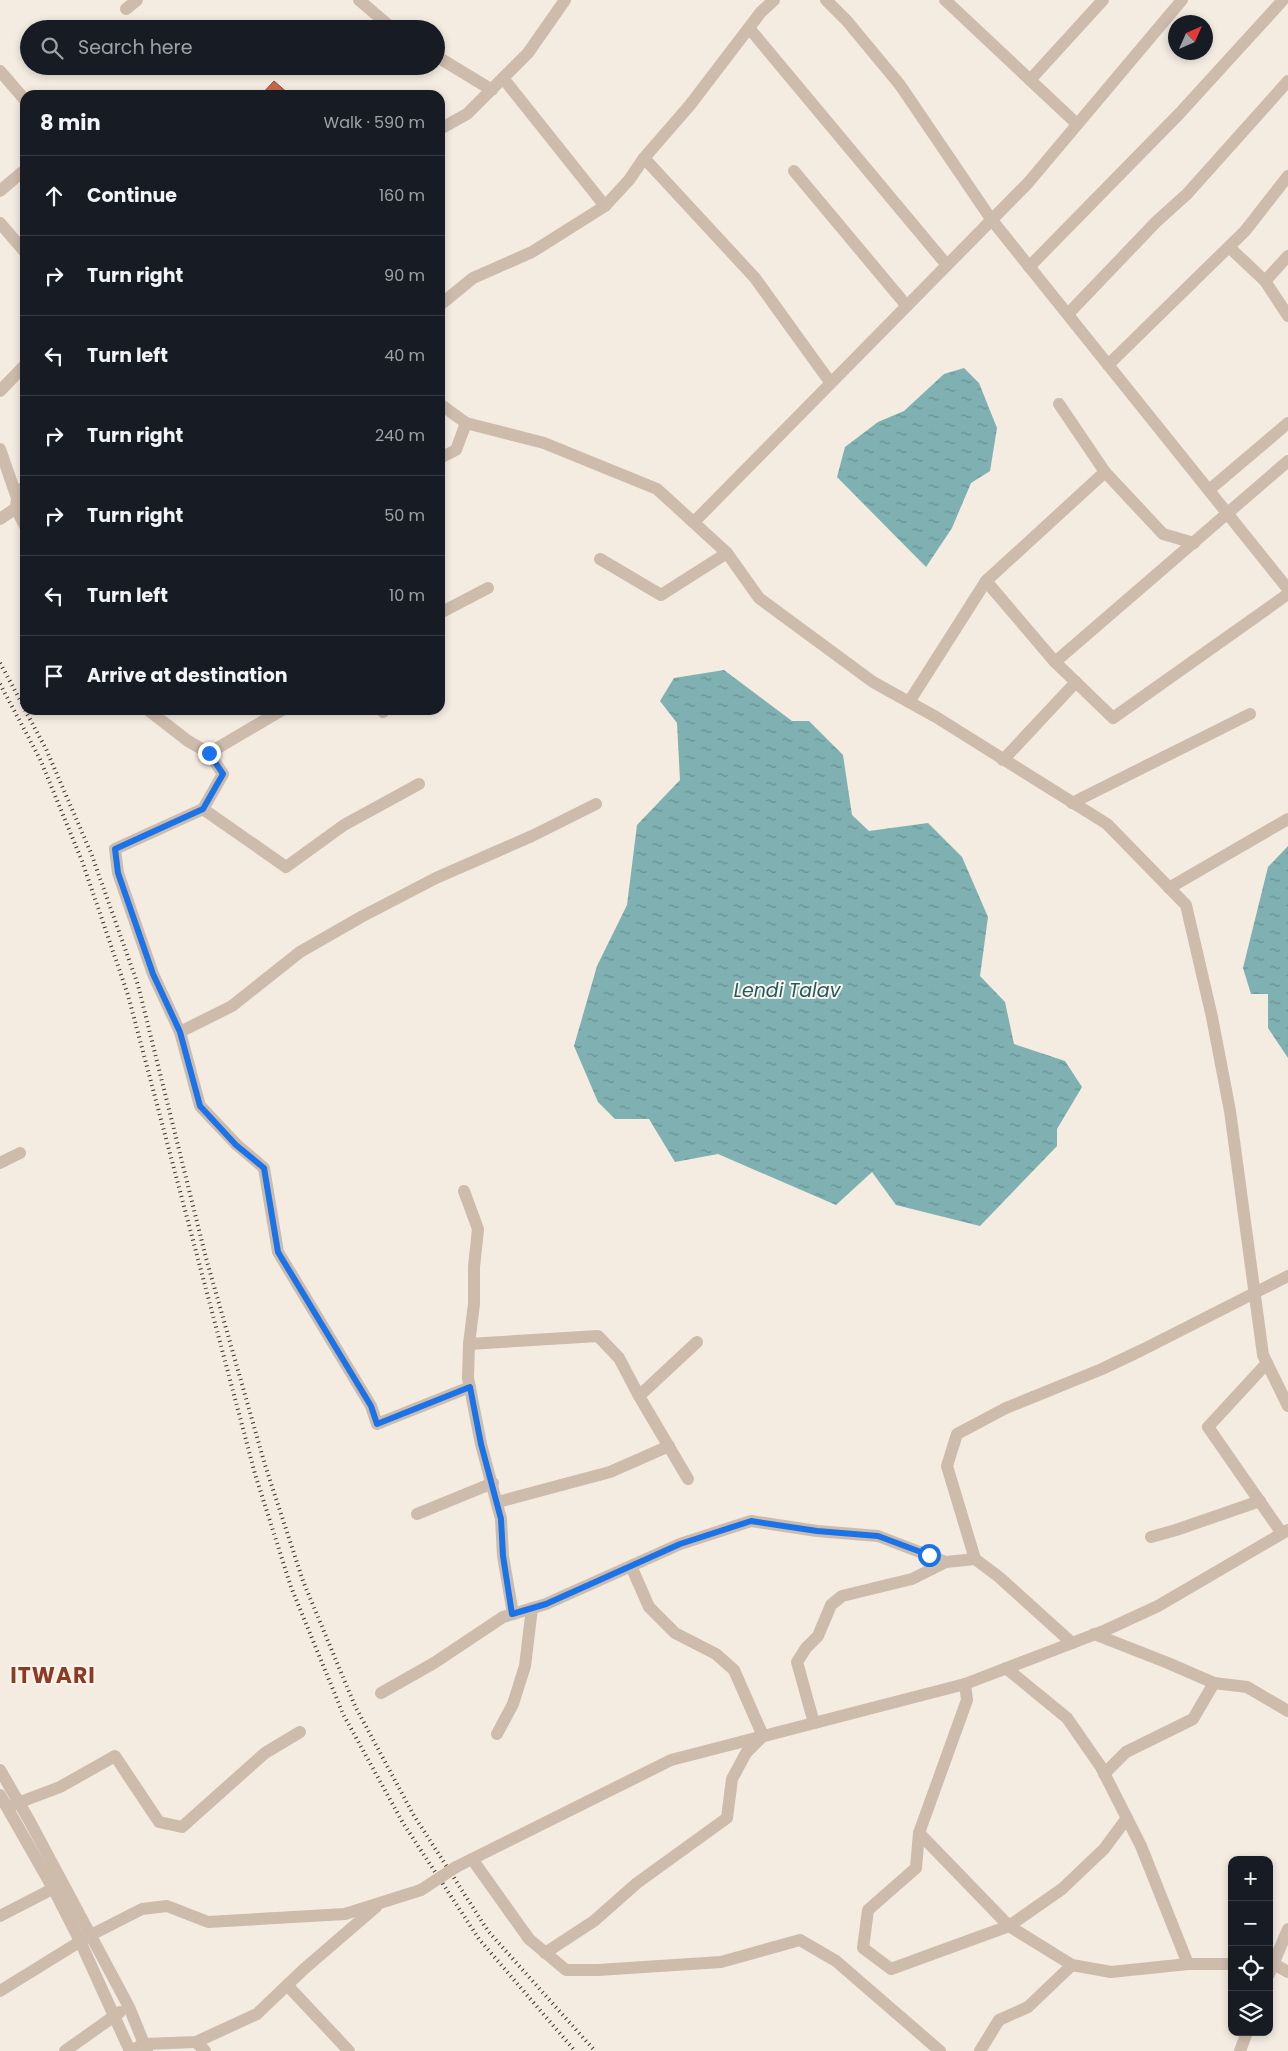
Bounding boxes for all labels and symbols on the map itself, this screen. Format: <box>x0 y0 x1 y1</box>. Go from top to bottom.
north arrow <box>1168 15 1213 60</box>
route end <box>198 742 221 765</box>
water label: Lendi Talav <box>734 977 842 1004</box>
route start <box>918 1544 941 1567</box>
district label: ITWARI <box>10 1660 96 1691</box>

